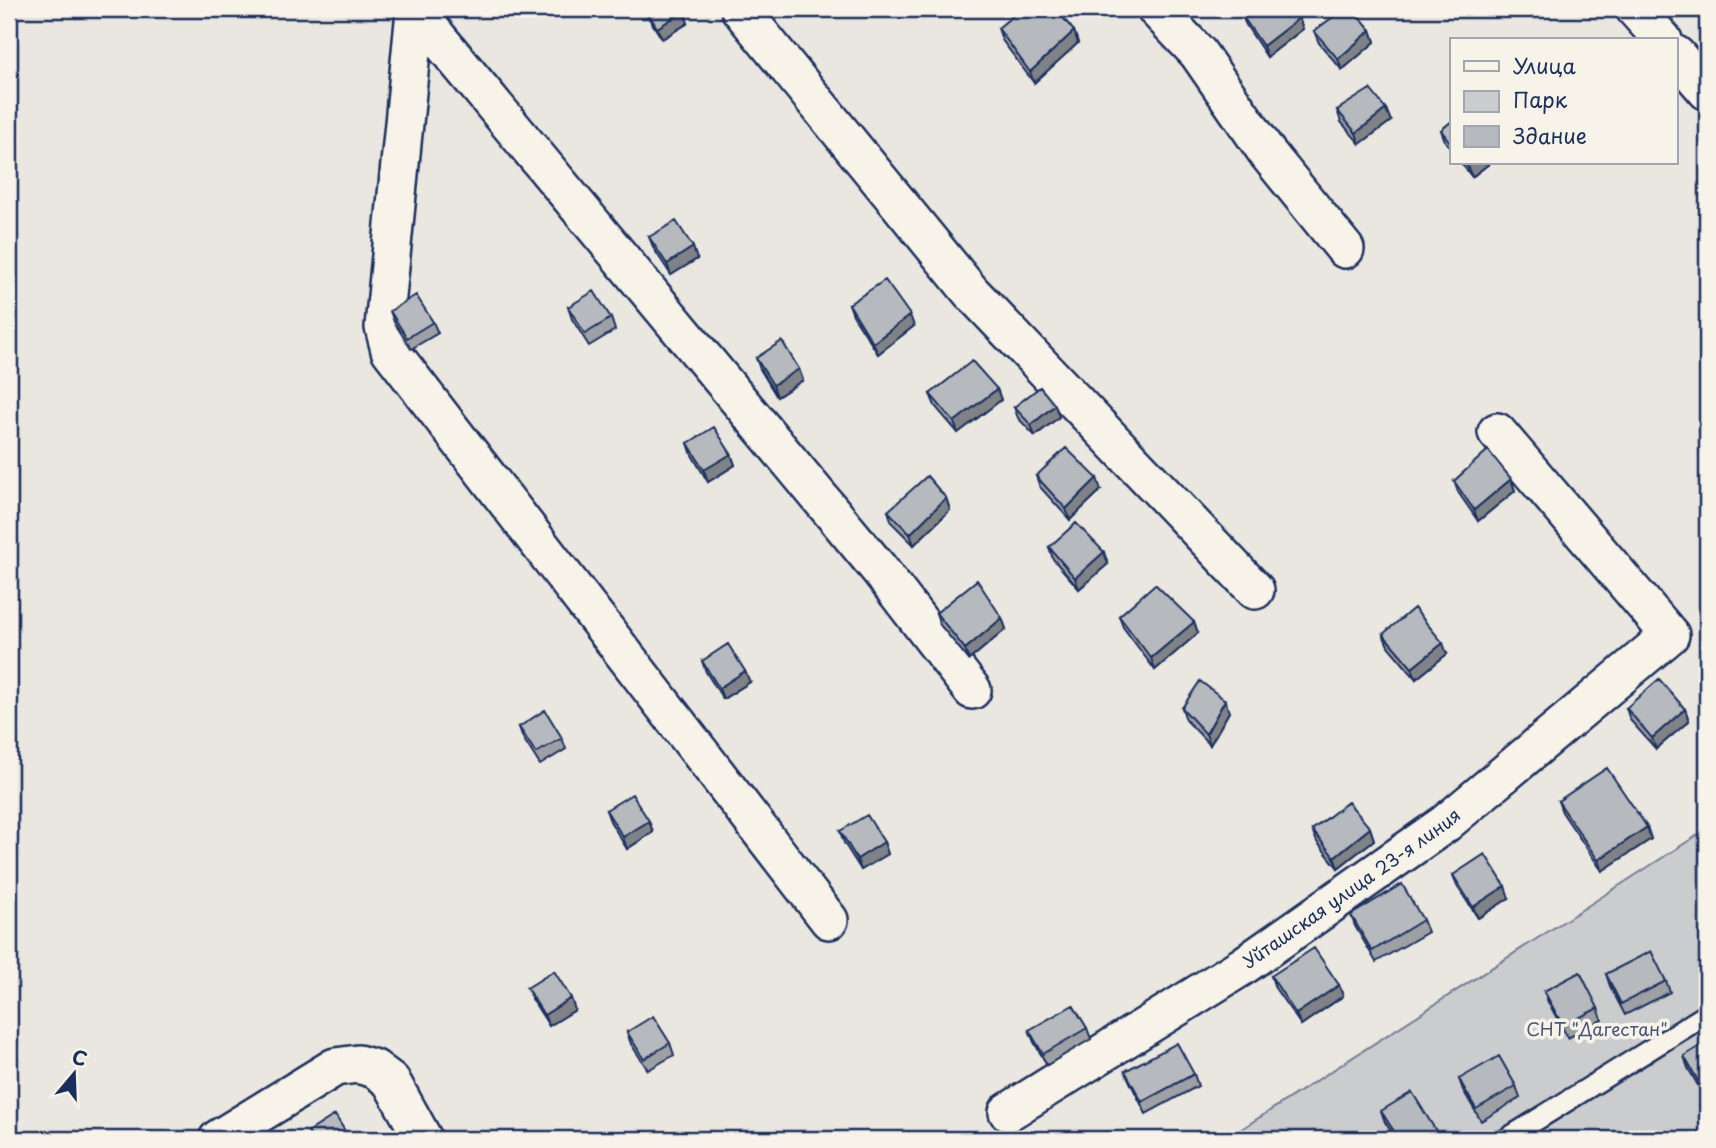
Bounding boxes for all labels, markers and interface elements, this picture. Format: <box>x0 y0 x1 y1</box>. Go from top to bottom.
legend <box>1450 38 1678 164</box>
text: Улица <box>1513 49 1576 81</box>
text: Парк <box>1513 83 1568 115</box>
text: Здание <box>1513 119 1587 151</box>
street label: Уйташская улица 23-я линия <box>1236 801 1466 974</box>
park label: СНТ "Дагестан" <box>1526 1015 1668 1042</box>
north arrow <box>38 1040 108 1110</box>
text: С <box>69 1041 91 1073</box>

